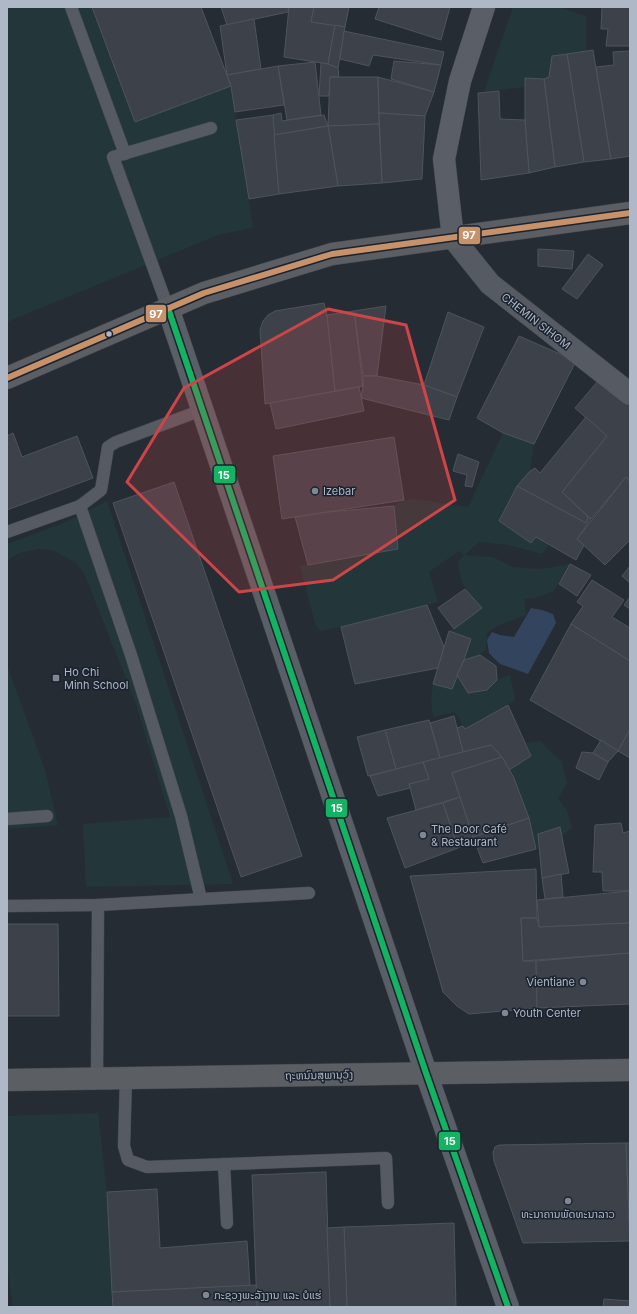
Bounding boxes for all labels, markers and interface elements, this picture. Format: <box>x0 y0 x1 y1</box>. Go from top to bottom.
line badge: 97 <box>458 226 481 245</box>
text: 97 <box>462 228 476 242</box>
street label: CHEMIN SIHOM <box>499 290 573 352</box>
line badge: 97 <box>145 304 167 323</box>
text: 97 <box>149 307 163 321</box>
unlabelled marker <box>104 329 114 339</box>
line badge: 15 <box>213 465 236 484</box>
text: 15 <box>218 468 230 482</box>
place label: Izebar <box>323 484 355 498</box>
marker: Izebar <box>310 486 320 496</box>
place label: Ho Chi Minh School <box>64 665 128 692</box>
marker: Ho Chi Minh School <box>51 673 61 683</box>
line badge: 15 <box>325 798 348 818</box>
text: 15 <box>331 801 343 815</box>
place label: The Door Café & Restaurant <box>431 822 507 849</box>
marker: The Door Café & Restaurant <box>418 830 428 840</box>
place label: Vientiane <box>526 975 575 989</box>
marker: Vientiane <box>578 977 588 987</box>
place label: Youth Center <box>513 1006 581 1020</box>
marker: Youth Center <box>500 1008 510 1018</box>
street label: ຖະຫນົນສຸພານຸວົງ <box>285 1067 353 1084</box>
line badge: 15 <box>438 1131 461 1151</box>
text: 15 <box>444 1134 456 1148</box>
marker: ທະນາຄານພັດທະນາລາວ <box>563 1196 573 1206</box>
place label: ທະນາຄານພັດທະນາລາວ <box>521 1207 615 1221</box>
place label: ກະຊວງພະລັງງານ ແລະ ບໍແຮ່ <box>214 1288 322 1302</box>
marker: ກະຊວງພະລັງງານ ແລະ ບໍແຮ່ <box>201 1290 211 1300</box>

